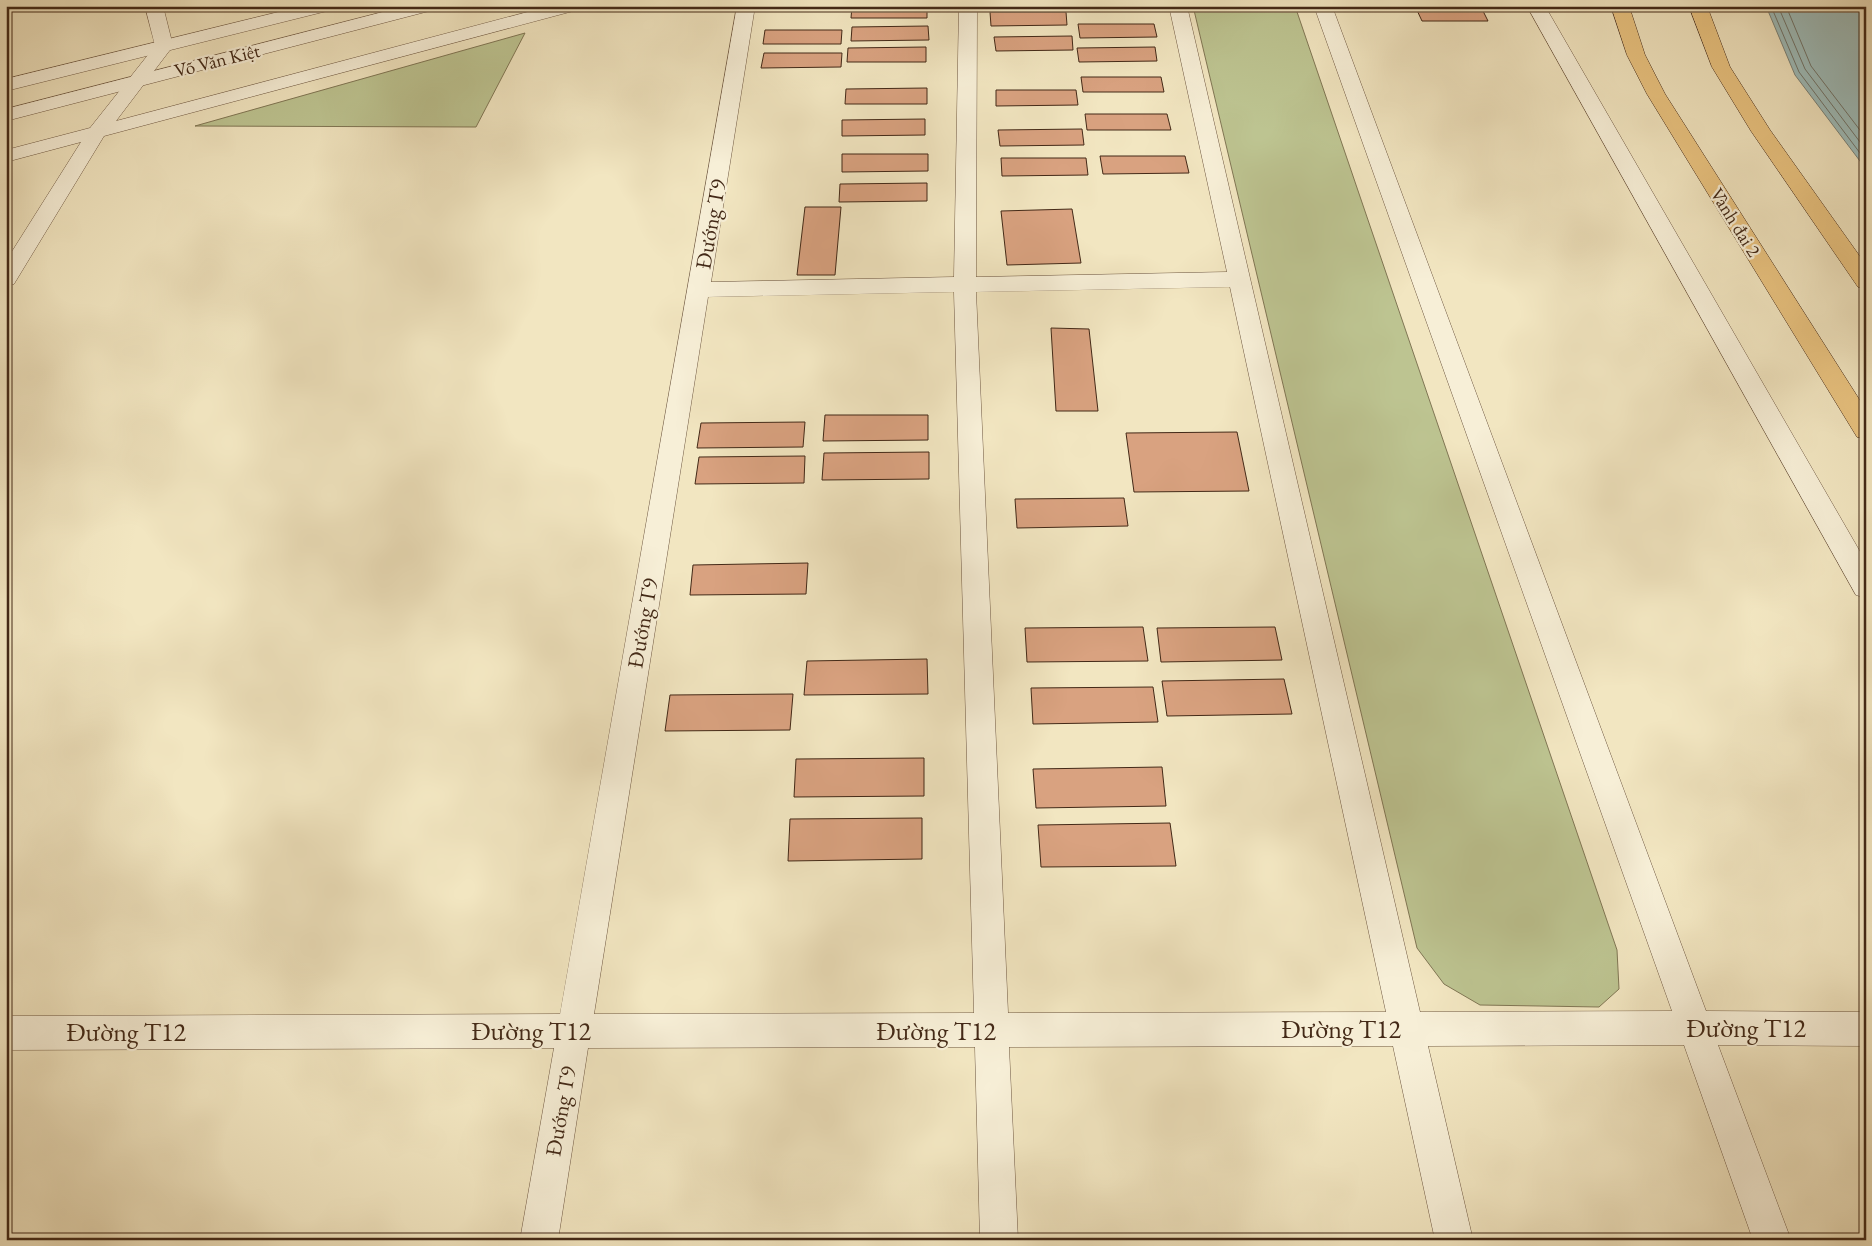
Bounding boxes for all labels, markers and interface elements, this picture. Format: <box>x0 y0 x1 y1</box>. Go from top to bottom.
street label: Võ Văn Kiệt <box>172 38 263 83</box>
street label: Đướng T9 <box>688 176 733 271</box>
street label: Vành đai 2 <box>1705 183 1767 261</box>
street label: Đướng T9 <box>620 575 665 670</box>
street label: Đường T12 <box>1686 1011 1806 1045</box>
street label: Đường T12 <box>1281 1012 1401 1046</box>
street label: Đường T12 <box>471 1014 591 1048</box>
street label: Đường T12 <box>876 1014 996 1048</box>
street label: Đường T12 <box>66 1015 186 1049</box>
street label: Đướng T9 <box>538 1063 583 1158</box>

